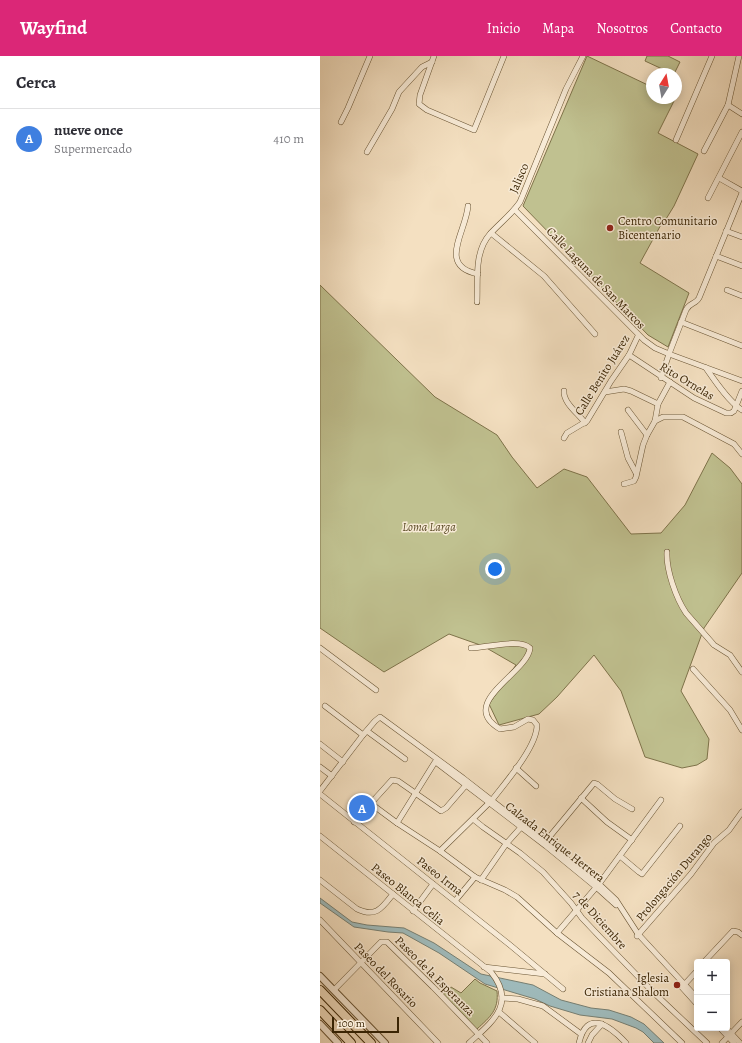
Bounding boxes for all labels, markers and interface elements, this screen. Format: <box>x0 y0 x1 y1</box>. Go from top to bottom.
text: Wayfind <box>20 15 87 41</box>
text: Inicio <box>487 19 520 38</box>
text: Mapa <box>542 19 574 38</box>
text: Nosotros <box>596 19 648 38</box>
text: Contacto <box>670 19 722 38</box>
north arrow <box>646 68 682 104</box>
text: Cerca <box>16 71 56 94</box>
text: nueve once <box>54 120 123 140</box>
text: A <box>25 130 33 147</box>
text: 410 m <box>273 130 304 147</box>
text: Supermercado <box>54 140 132 157</box>
street label: Jalisco <box>506 161 532 195</box>
place label: Centro Comunitario Bicentenario <box>618 213 717 243</box>
street label: Calle Laguna de San Marcos <box>543 223 649 333</box>
marker: Centro Comunitario Bicentenario <box>605 223 615 233</box>
street label: Calle Benito Juárez <box>571 332 633 418</box>
street label: Rito Ornelas <box>657 358 717 404</box>
park label: Loma Larga <box>402 519 456 535</box>
your location <box>485 559 505 579</box>
pin: A <box>349 793 375 823</box>
street label: Calzada Enrique Herrera <box>502 798 608 886</box>
street label: Prolongación Durango <box>632 829 716 925</box>
street label: Paseo Irma <box>413 853 467 899</box>
street label: Paseo Blanca Celia <box>368 859 448 929</box>
street label: 7 de Diciembre <box>570 887 630 953</box>
street label: Paseo de la Esperanza <box>392 933 479 1020</box>
street label: Paseo del Rosario <box>351 939 421 1011</box>
map controls <box>694 959 730 1031</box>
button: + <box>694 959 730 995</box>
place label: Iglesia Cristiana Shalom <box>584 970 669 1000</box>
marker: Iglesia Cristiana Shalom <box>672 980 682 990</box>
button: − <box>694 995 730 1031</box>
scale bar <box>332 1015 399 1034</box>
text: 100 m <box>338 1016 365 1031</box>

